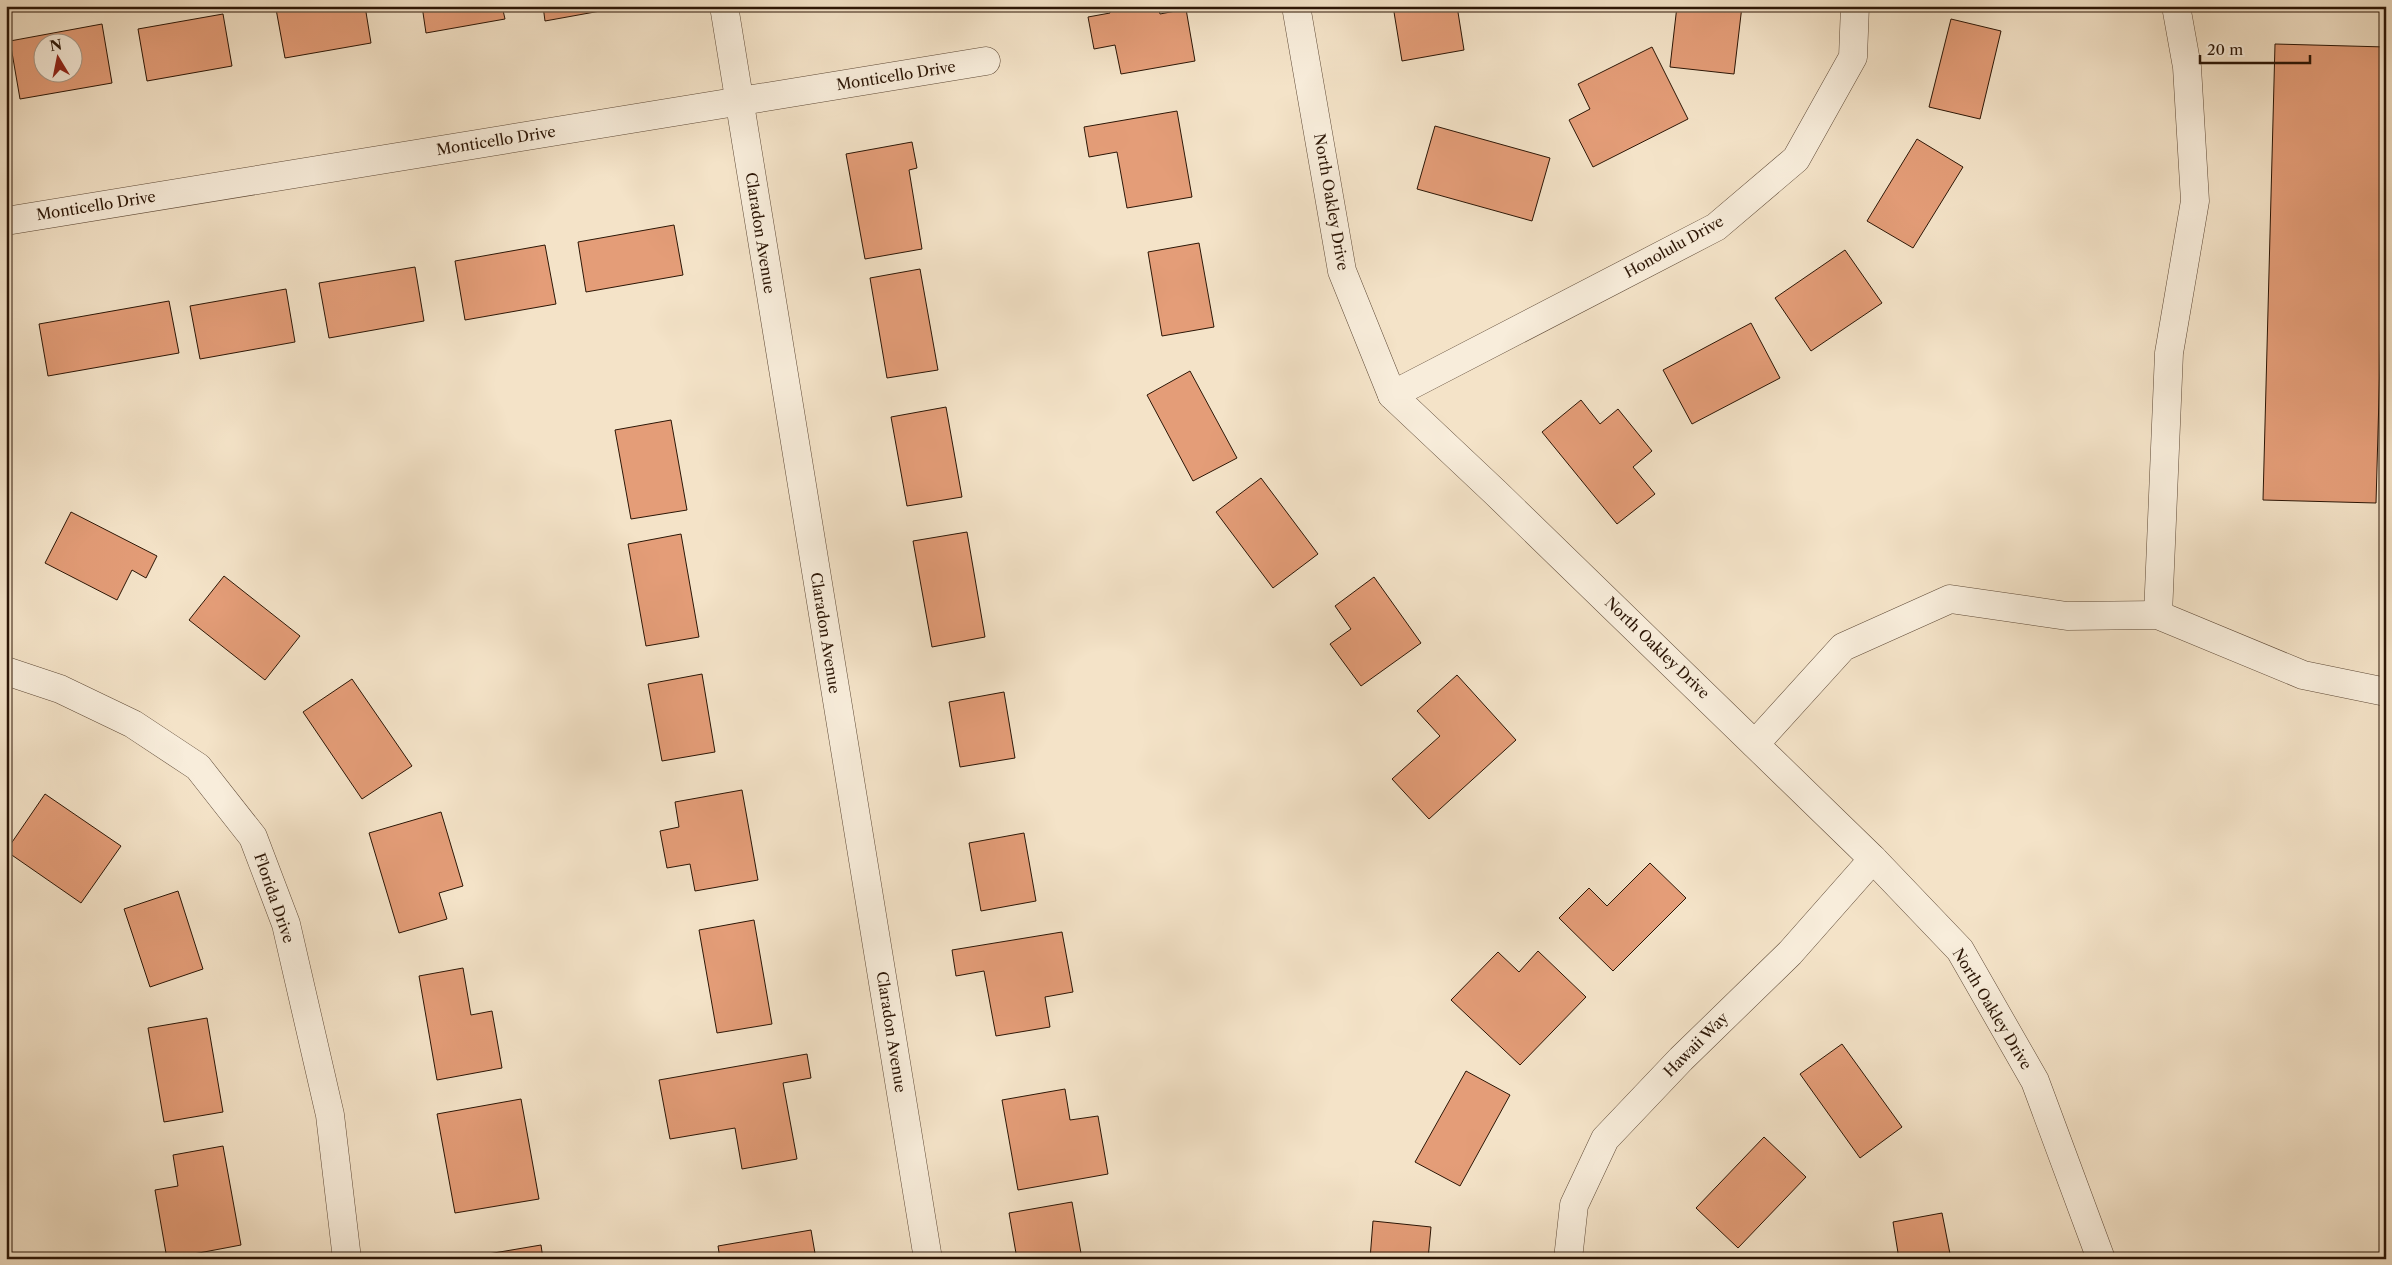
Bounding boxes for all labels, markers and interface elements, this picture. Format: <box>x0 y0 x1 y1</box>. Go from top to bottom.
north arrow <box>32 32 82 82</box>
scale bar <box>2200 32 2310 64</box>
text: N <box>48 35 63 55</box>
text: 20 m <box>2207 40 2243 59</box>
street label: Monticello Drive <box>835 57 957 94</box>
street label: Monticello Drive <box>435 122 557 159</box>
street label: North Oakley Drive <box>1310 132 1353 272</box>
street label: Claradon Avenue <box>742 171 779 295</box>
street label: Monticello Drive <box>35 187 157 224</box>
street label: Honolulu Drive <box>1621 211 1727 282</box>
street label: Claradon Avenue <box>807 571 844 695</box>
street label: North Oakley Drive <box>1601 593 1714 703</box>
street label: Florida Drive <box>250 850 299 945</box>
street label: North Oakley Drive <box>1949 944 2036 1073</box>
street label: Claradon Avenue <box>873 970 910 1094</box>
street label: Hawaii Way <box>1659 1008 1732 1081</box>

